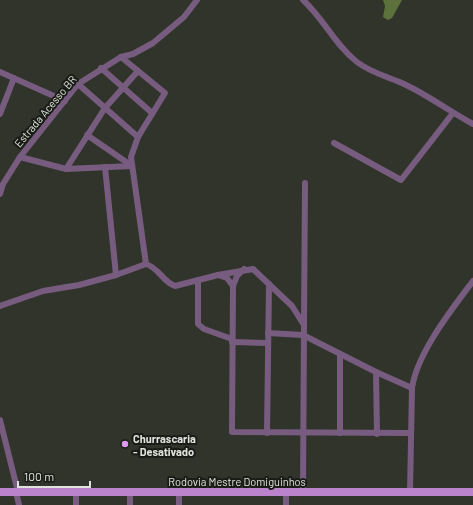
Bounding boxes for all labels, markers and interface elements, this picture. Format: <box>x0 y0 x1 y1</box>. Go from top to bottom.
street label: Estrada Acesso BR <box>11 72 79 150</box>
place label: Churrascaria - Desativado <box>133 432 196 458</box>
marker: Churrascaria - Desativado <box>120 439 130 449</box>
scale bar <box>18 463 90 489</box>
text: 100 m <box>24 469 54 483</box>
street label: Rodovia Mestre Domiguinhos <box>168 475 306 488</box>

